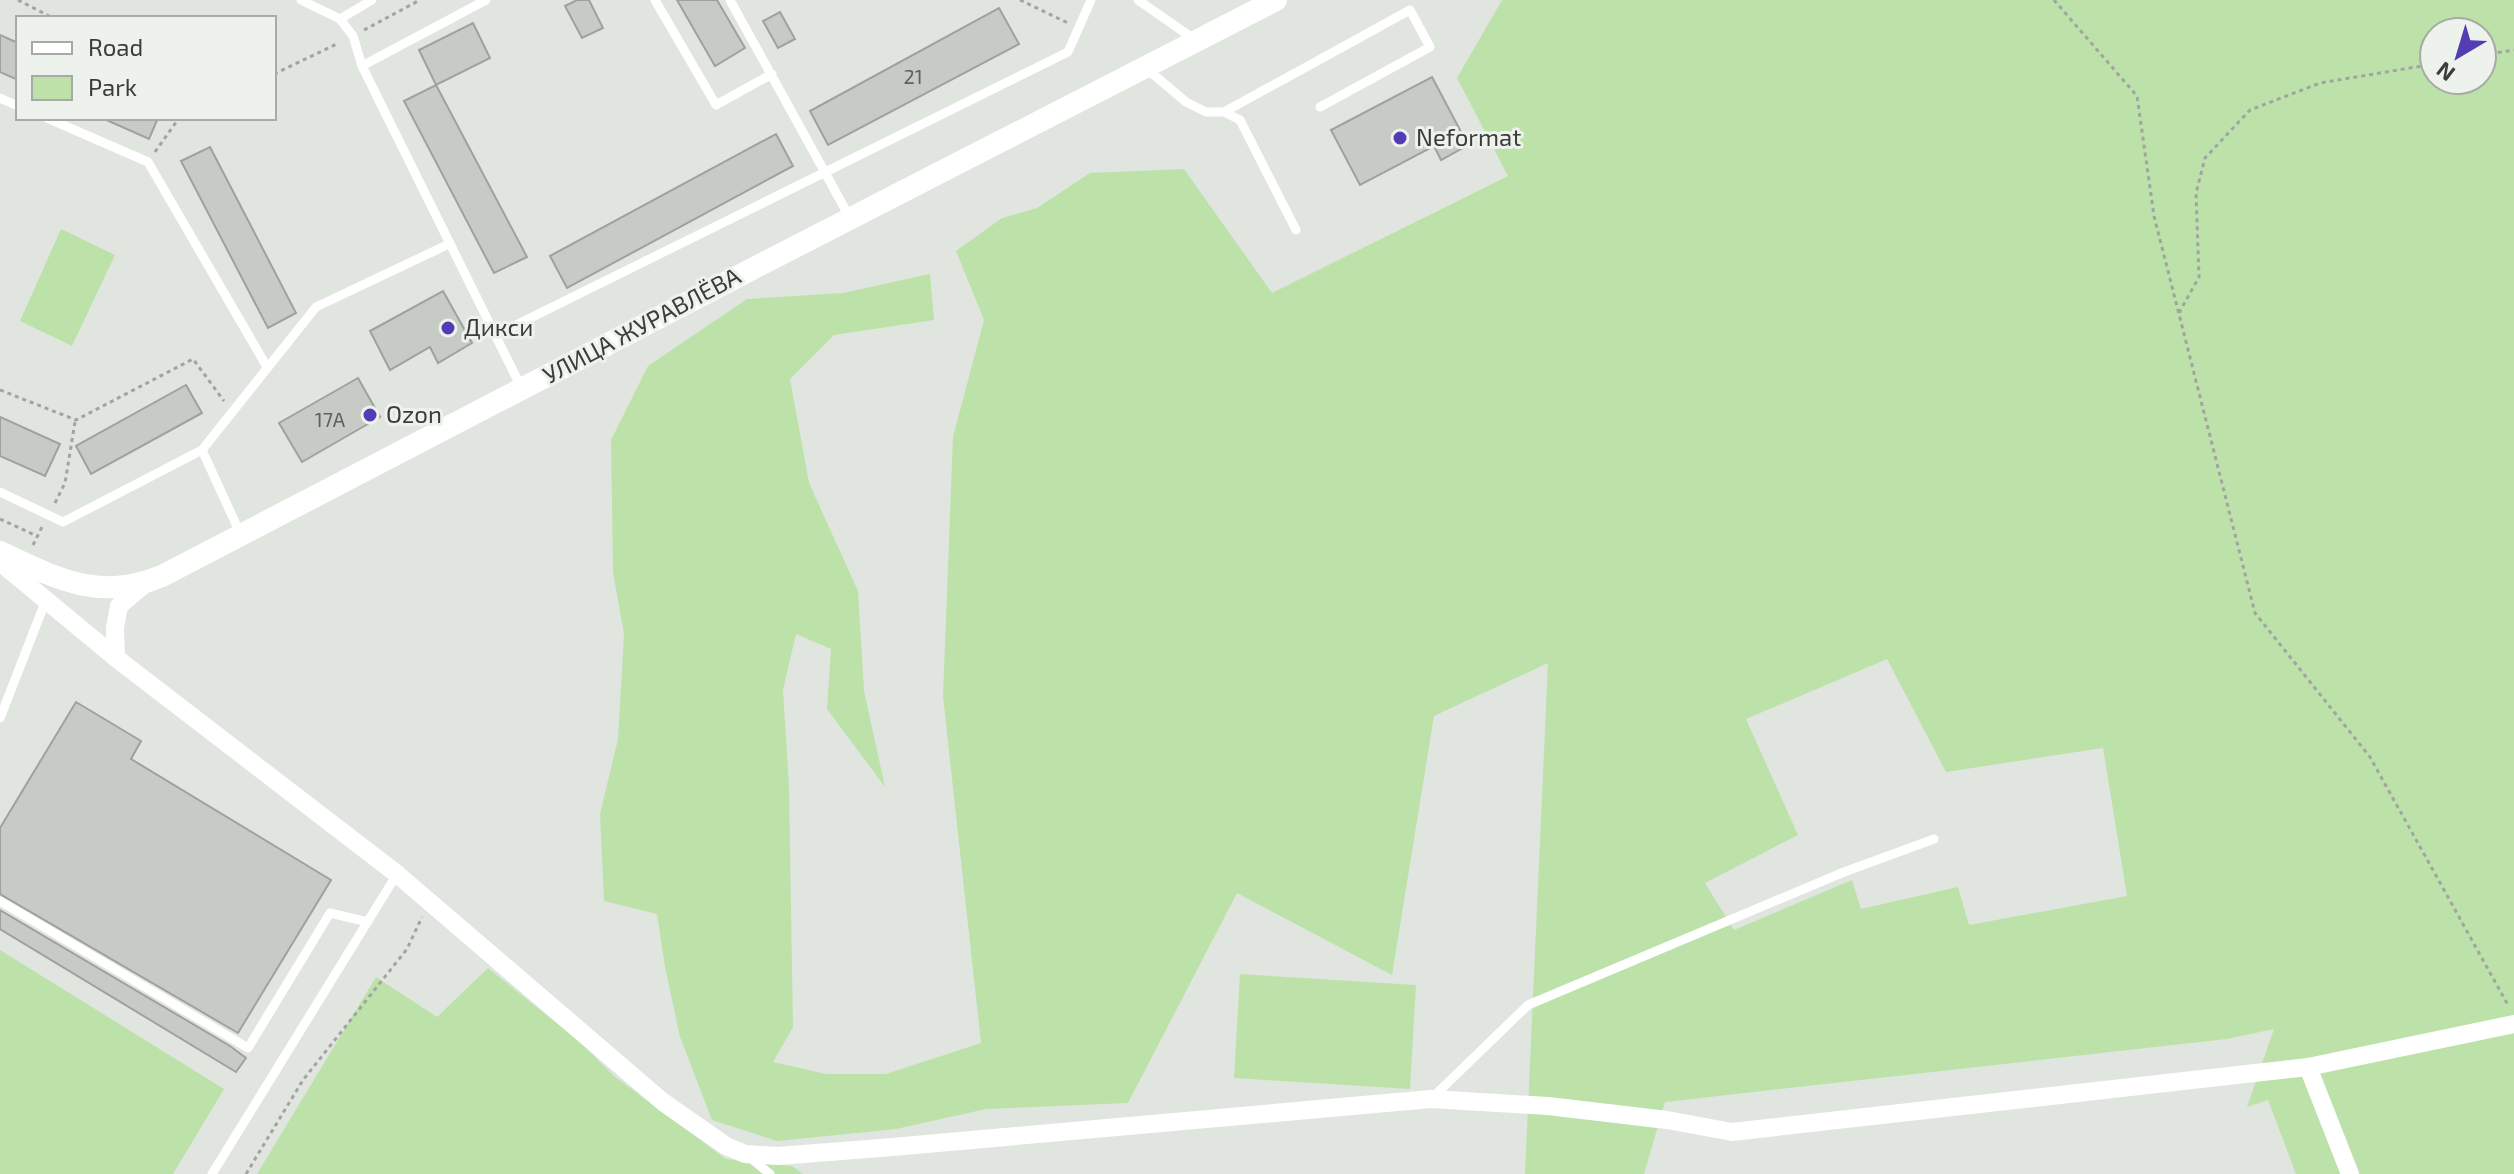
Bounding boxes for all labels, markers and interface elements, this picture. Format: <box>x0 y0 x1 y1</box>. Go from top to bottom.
legend <box>16 16 276 120</box>
north arrow <box>2418 16 2498 96</box>
text: Road <box>88 32 143 61</box>
text: N <box>2431 57 2459 88</box>
house number: 21 <box>903 64 923 88</box>
text: Park <box>88 72 137 101</box>
place label: Neformat <box>1416 122 1521 151</box>
marker: Neformat <box>1391 129 1409 147</box>
street label: УЛИЦА ЖУРАВЛЁВА <box>538 260 745 389</box>
place label: Дикси <box>464 312 533 341</box>
marker: Дикси <box>439 319 457 337</box>
place label: Ozon <box>386 399 442 428</box>
marker: Ozon <box>361 406 379 424</box>
house number: 17А <box>315 407 346 431</box>

